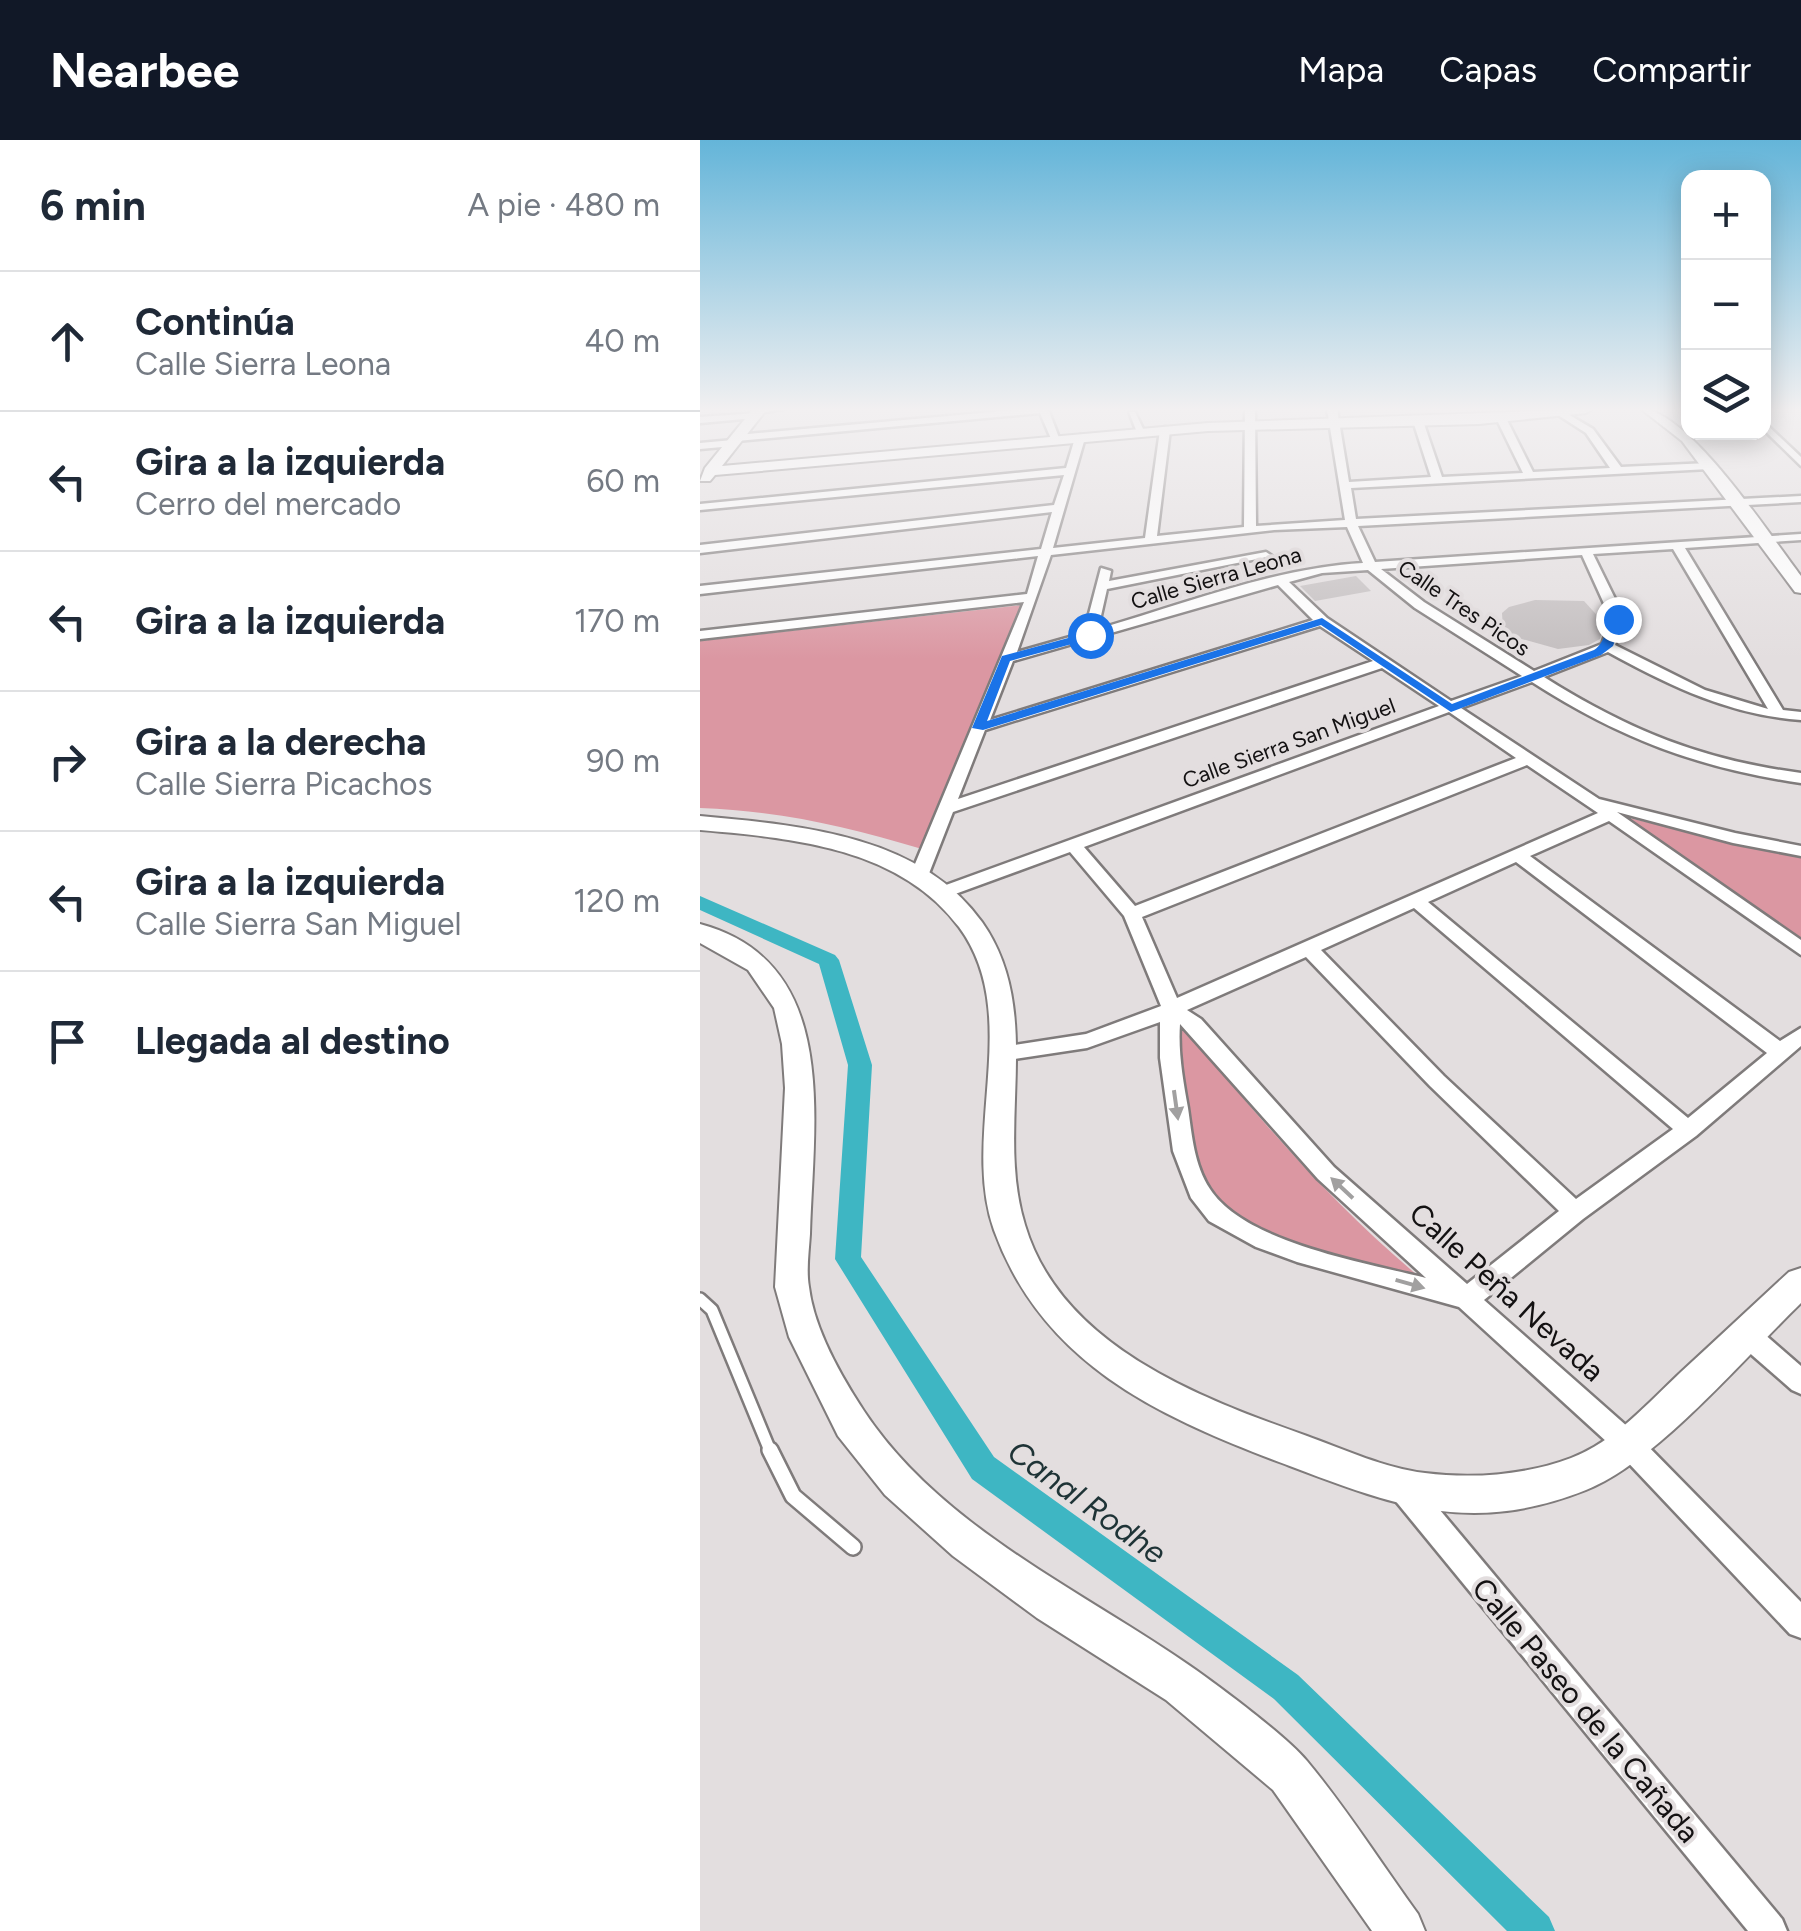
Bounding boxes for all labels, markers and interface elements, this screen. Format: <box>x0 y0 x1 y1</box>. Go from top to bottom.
text: Nearbee <box>50 41 239 99</box>
text: Mapa <box>1298 49 1384 91</box>
text: Capas <box>1439 49 1537 91</box>
text: Compartir <box>1592 49 1751 91</box>
map controls <box>1681 170 1771 440</box>
button: + <box>1681 170 1771 260</box>
text: 6 min <box>40 180 146 231</box>
text: A pie · 480 m <box>468 186 660 224</box>
button: − <box>1681 260 1771 350</box>
text: Continúa <box>135 299 295 345</box>
icon: ahead <box>40 314 95 369</box>
text: 40 m <box>584 322 660 360</box>
text: Calle Sierra Leona <box>135 345 391 383</box>
button: layers <box>1681 350 1771 440</box>
text: Gira a la izquierda <box>135 439 445 485</box>
icon: left <box>40 454 95 509</box>
text: 60 m <box>586 462 660 500</box>
text: Cerro del mercado <box>135 485 401 523</box>
street label: Calle Sierra Leona <box>1128 541 1304 615</box>
street label: Calle Tres Picos <box>1393 554 1535 662</box>
icon: left <box>40 594 95 649</box>
route end <box>1596 597 1642 643</box>
text: Gira a la izquierda <box>135 598 445 644</box>
text: 170 m <box>574 602 660 640</box>
route start <box>1068 613 1114 659</box>
street label: Calle Sierra San Miguel <box>1179 692 1399 794</box>
text: Gira a la derecha <box>135 719 427 765</box>
icon: right <box>40 734 95 789</box>
text: 90 m <box>586 742 660 780</box>
text: Calle Sierra Picachos <box>135 765 432 803</box>
text: Gira a la izquierda <box>135 859 445 905</box>
icon: left <box>40 874 95 929</box>
text: 120 m <box>573 882 660 920</box>
text: Calle Sierra San Miguel <box>135 905 462 943</box>
icon: arrive <box>40 1014 95 1069</box>
text: Llegada al destino <box>135 1018 450 1064</box>
one-way arrow <box>1169 1090 1185 1122</box>
one-way arrow <box>1330 1177 1354 1200</box>
street label: Calle Peña Nevada <box>1402 1195 1612 1389</box>
one-way arrow <box>1395 1277 1426 1292</box>
water label: Canal Rodhe <box>1000 1432 1174 1572</box>
street label: Calle Paseo de la Cañada <box>1464 1570 1708 1850</box>

